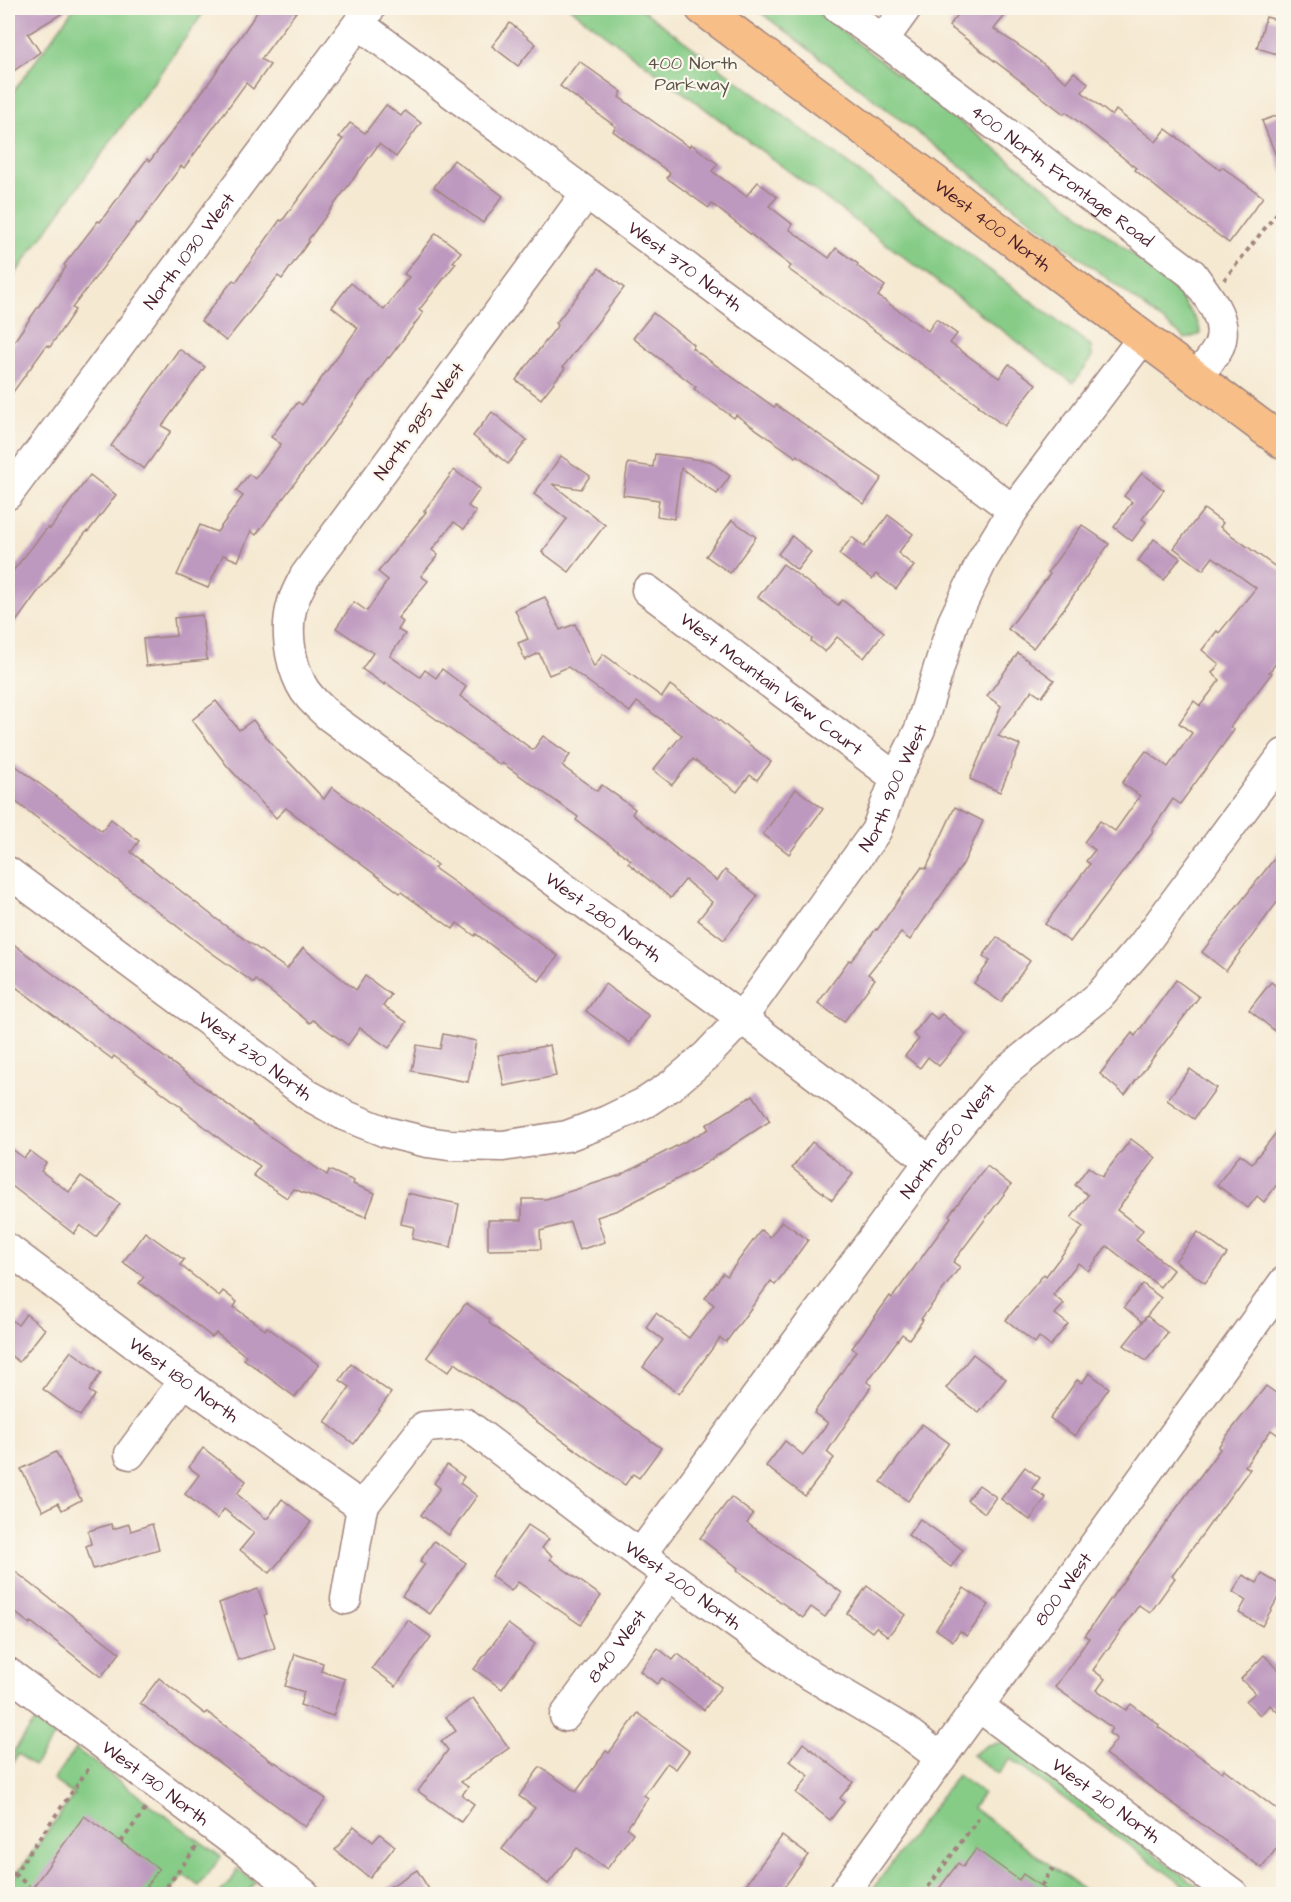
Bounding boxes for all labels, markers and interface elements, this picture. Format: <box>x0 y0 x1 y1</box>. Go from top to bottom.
park label: 400 North Parkway <box>647 51 737 98</box>
street label: 400 North Frontage Road <box>966 99 1158 253</box>
street label: West 400 North <box>929 174 1056 278</box>
street label: North 1030 West <box>138 187 241 315</box>
street label: West 370 North <box>622 216 747 317</box>
street label: North 985 West <box>368 357 471 485</box>
street label: West Mountain View Court <box>674 607 869 762</box>
street label: North 900 West <box>853 721 934 857</box>
street label: West 280 North <box>540 866 666 968</box>
street label: West 230 North <box>193 1006 317 1107</box>
street label: North 850 West <box>894 1078 1002 1204</box>
street label: West 180 North <box>123 1332 243 1429</box>
street label: West 200 North <box>619 1535 746 1636</box>
street label: 800 West <box>1028 1547 1099 1631</box>
street label: 840 West <box>582 1604 653 1688</box>
street label: West 130 North <box>96 1735 214 1832</box>
street label: West 210 North <box>1046 1752 1165 1849</box>

